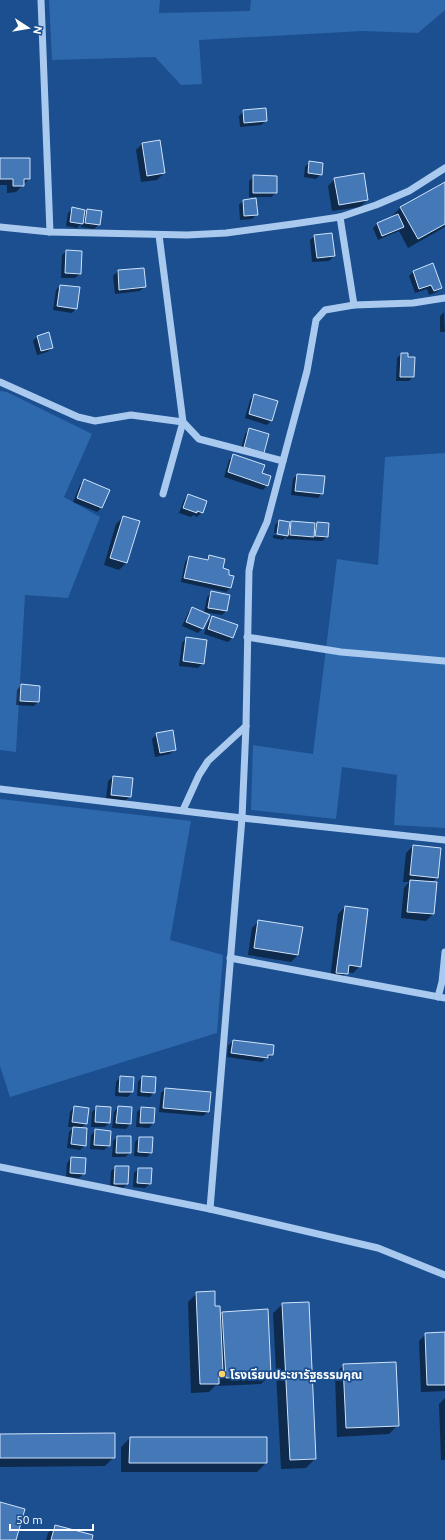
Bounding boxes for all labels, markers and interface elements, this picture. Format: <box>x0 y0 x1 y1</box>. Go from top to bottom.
north arrow <box>8 8 48 48</box>
text: N <box>31 25 45 35</box>
place label: โรงเรียนประชารัฐธรรมคุณ <box>230 1368 362 1382</box>
marker: โรงเรียนประชารัฐธรรมคุณ <box>217 1369 227 1379</box>
scale bar <box>10 1506 93 1532</box>
text: 50 m <box>16 1513 43 1526</box>

